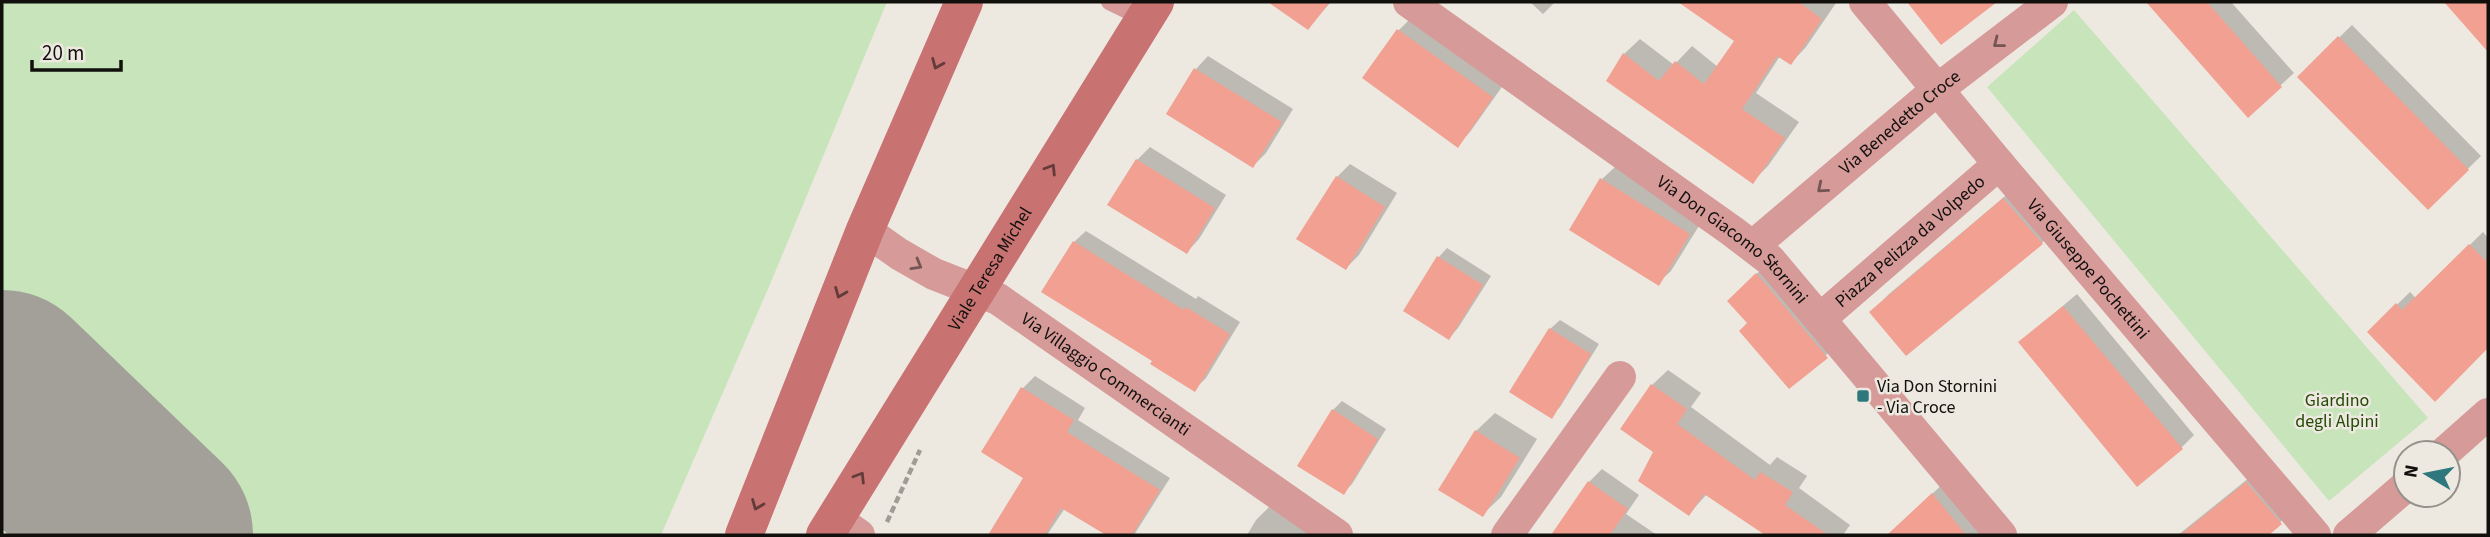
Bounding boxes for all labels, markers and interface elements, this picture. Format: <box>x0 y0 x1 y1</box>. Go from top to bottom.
scale bar <box>32 28 121 72</box>
one-way arrow <box>1993 35 2006 48</box>
text: 20 m <box>42 38 84 68</box>
one-way arrow <box>931 57 945 70</box>
street label: Via Benedetto Croce <box>1834 64 1966 180</box>
one-way arrow <box>1042 164 1055 177</box>
street label: Via Don Giacomo Stornini <box>1652 169 1814 309</box>
street label: Piazza Pelizza da Volpedo <box>1829 169 1990 313</box>
one-way arrow <box>1818 180 1831 192</box>
street label: Via Giuseppe Pochettini <box>2021 193 2155 345</box>
street label: Viale Teresa Michel <box>942 202 1038 336</box>
one-way arrow <box>910 257 923 270</box>
one-way arrow <box>834 286 848 298</box>
street label: Via Villaggio Commercianti <box>1016 306 1196 442</box>
place label: Via Don Stornini - Via Croce <box>1877 374 1997 420</box>
marker: Via Don Stornini - Via Croce <box>1855 388 1871 404</box>
park label: Giardino degli Alpini <box>2295 388 2379 434</box>
north arrow <box>2392 439 2462 509</box>
text: N <box>2397 463 2426 480</box>
one-way arrow <box>852 471 865 484</box>
one-way arrow <box>751 498 765 510</box>

